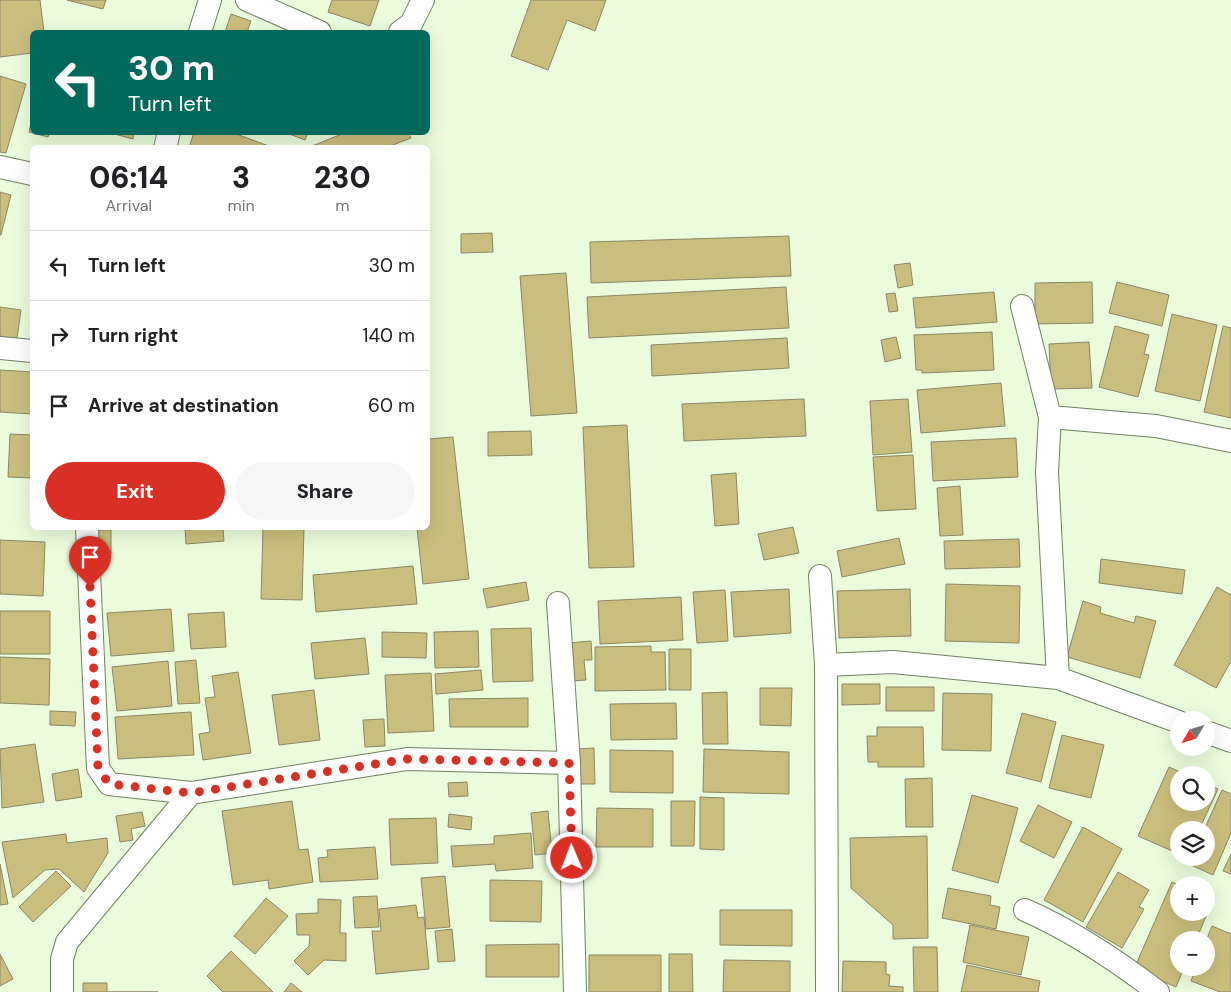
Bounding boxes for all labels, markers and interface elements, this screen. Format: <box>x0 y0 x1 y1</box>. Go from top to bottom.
text: 30 m <box>128 45 215 91</box>
icon: left <box>45 50 110 115</box>
text: Turn left <box>128 89 212 118</box>
text: 06:14 <box>89 158 168 197</box>
text: 3 <box>232 158 250 197</box>
text: 230 <box>314 158 371 197</box>
text: Arrival <box>105 195 152 216</box>
text: min <box>227 195 255 216</box>
text: m <box>335 195 349 216</box>
icon: left <box>45 252 73 280</box>
text: Turn left <box>88 253 166 278</box>
text: 30 m <box>369 253 415 278</box>
icon: right <box>45 322 73 350</box>
text: Turn right <box>88 323 178 348</box>
text: 140 m <box>363 323 415 348</box>
icon: arrive <box>45 392 73 420</box>
text: Arrive at destination <box>88 393 279 418</box>
text: 60 m <box>368 393 415 418</box>
button: Exit <box>45 462 225 520</box>
button: Share <box>235 462 415 520</box>
pin <box>69 536 111 587</box>
icon: arrive <box>76 543 104 571</box>
north arrow <box>1170 711 1215 756</box>
map controls <box>1170 711 1215 976</box>
button: search <box>1170 766 1215 811</box>
button: layers <box>1170 821 1215 866</box>
position arrow <box>545 831 597 883</box>
button: + <box>1170 876 1215 921</box>
button: − <box>1170 931 1215 976</box>

